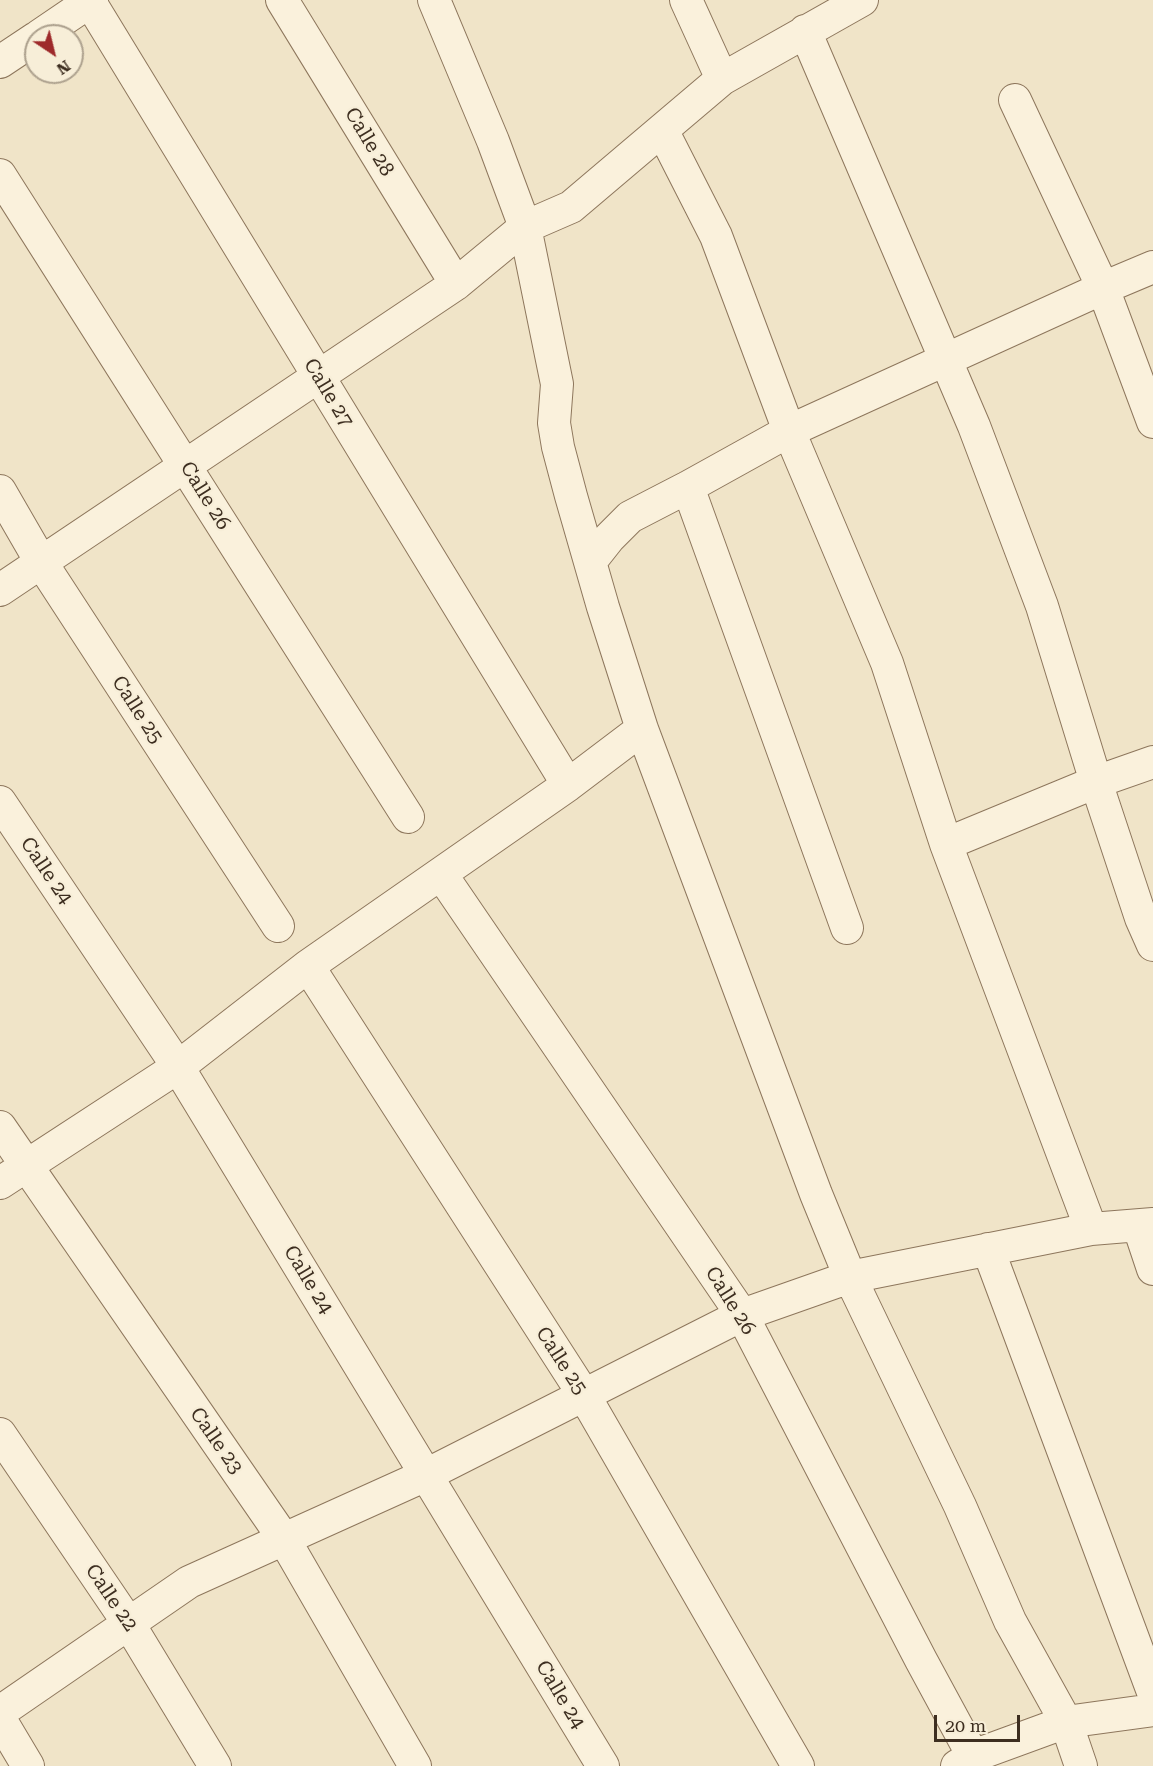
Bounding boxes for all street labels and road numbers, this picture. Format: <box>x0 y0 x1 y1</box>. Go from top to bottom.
street label: Calle 28 <box>339 103 399 181</box>
street label: Calle 27 <box>298 354 358 432</box>
street label: Calle 26 <box>175 457 235 535</box>
street label: Calle 25 <box>106 672 168 748</box>
street label: Calle 24 <box>15 833 77 909</box>
street label: Calle 24 <box>278 1241 338 1319</box>
street label: Calle 26 <box>700 1262 760 1340</box>
street label: Calle 25 <box>530 1323 592 1399</box>
street label: Calle 23 <box>184 1403 248 1479</box>
street label: Calle 22 <box>80 1560 142 1636</box>
street label: Calle 24 <box>530 1656 590 1734</box>

